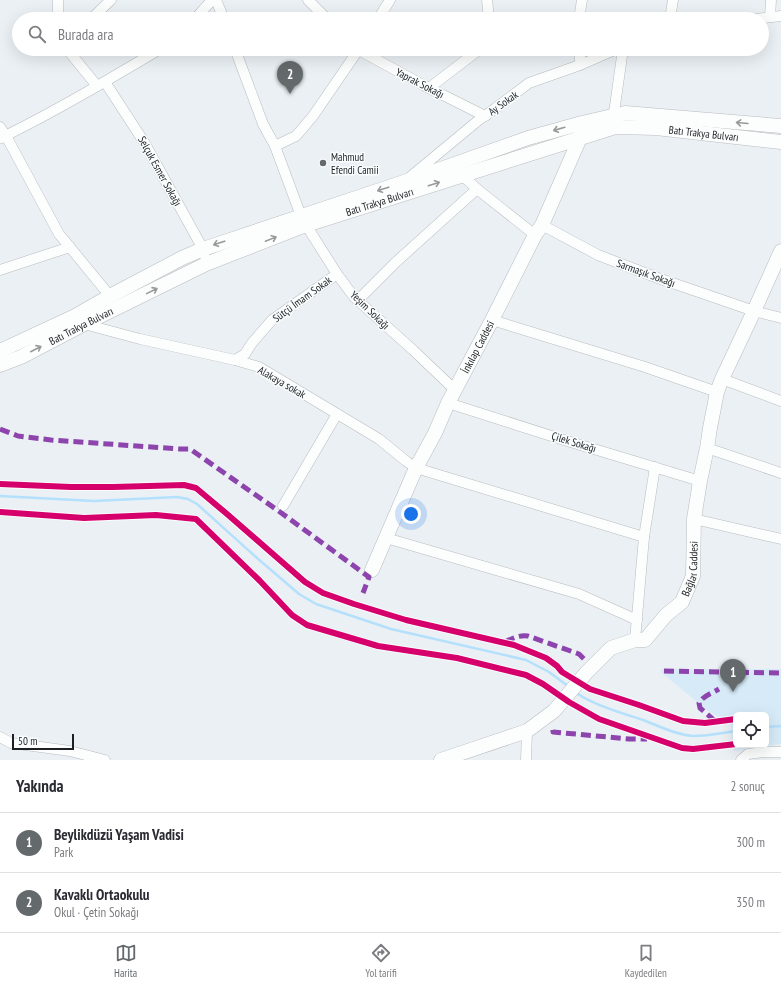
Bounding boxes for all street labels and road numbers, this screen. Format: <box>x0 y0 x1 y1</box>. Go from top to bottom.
street label: Yaprak Sokağı <box>393 65 447 101</box>
street label: Ay Sokak <box>485 87 521 118</box>
street label: Batı Trakya Bulvarı <box>668 122 739 144</box>
street label: Selçuk Esmer Sokağı <box>135 134 185 208</box>
street label: Batı Trakya Bulvarı <box>344 184 415 219</box>
street label: Sarmaşık Sokağı <box>615 256 677 290</box>
street label: Sütçü İmam Sokak <box>270 272 335 325</box>
street label: Yeşim Sokağı <box>347 288 393 332</box>
street label: Batı Trakya Bulvarı <box>46 304 115 348</box>
street label: İnkılap Caddesi <box>458 318 497 376</box>
street label: Alakaya sokak <box>256 363 309 402</box>
street label: Çilek Sokağı <box>550 429 598 455</box>
street label: Bağlar Caddesi <box>678 541 701 598</box>

